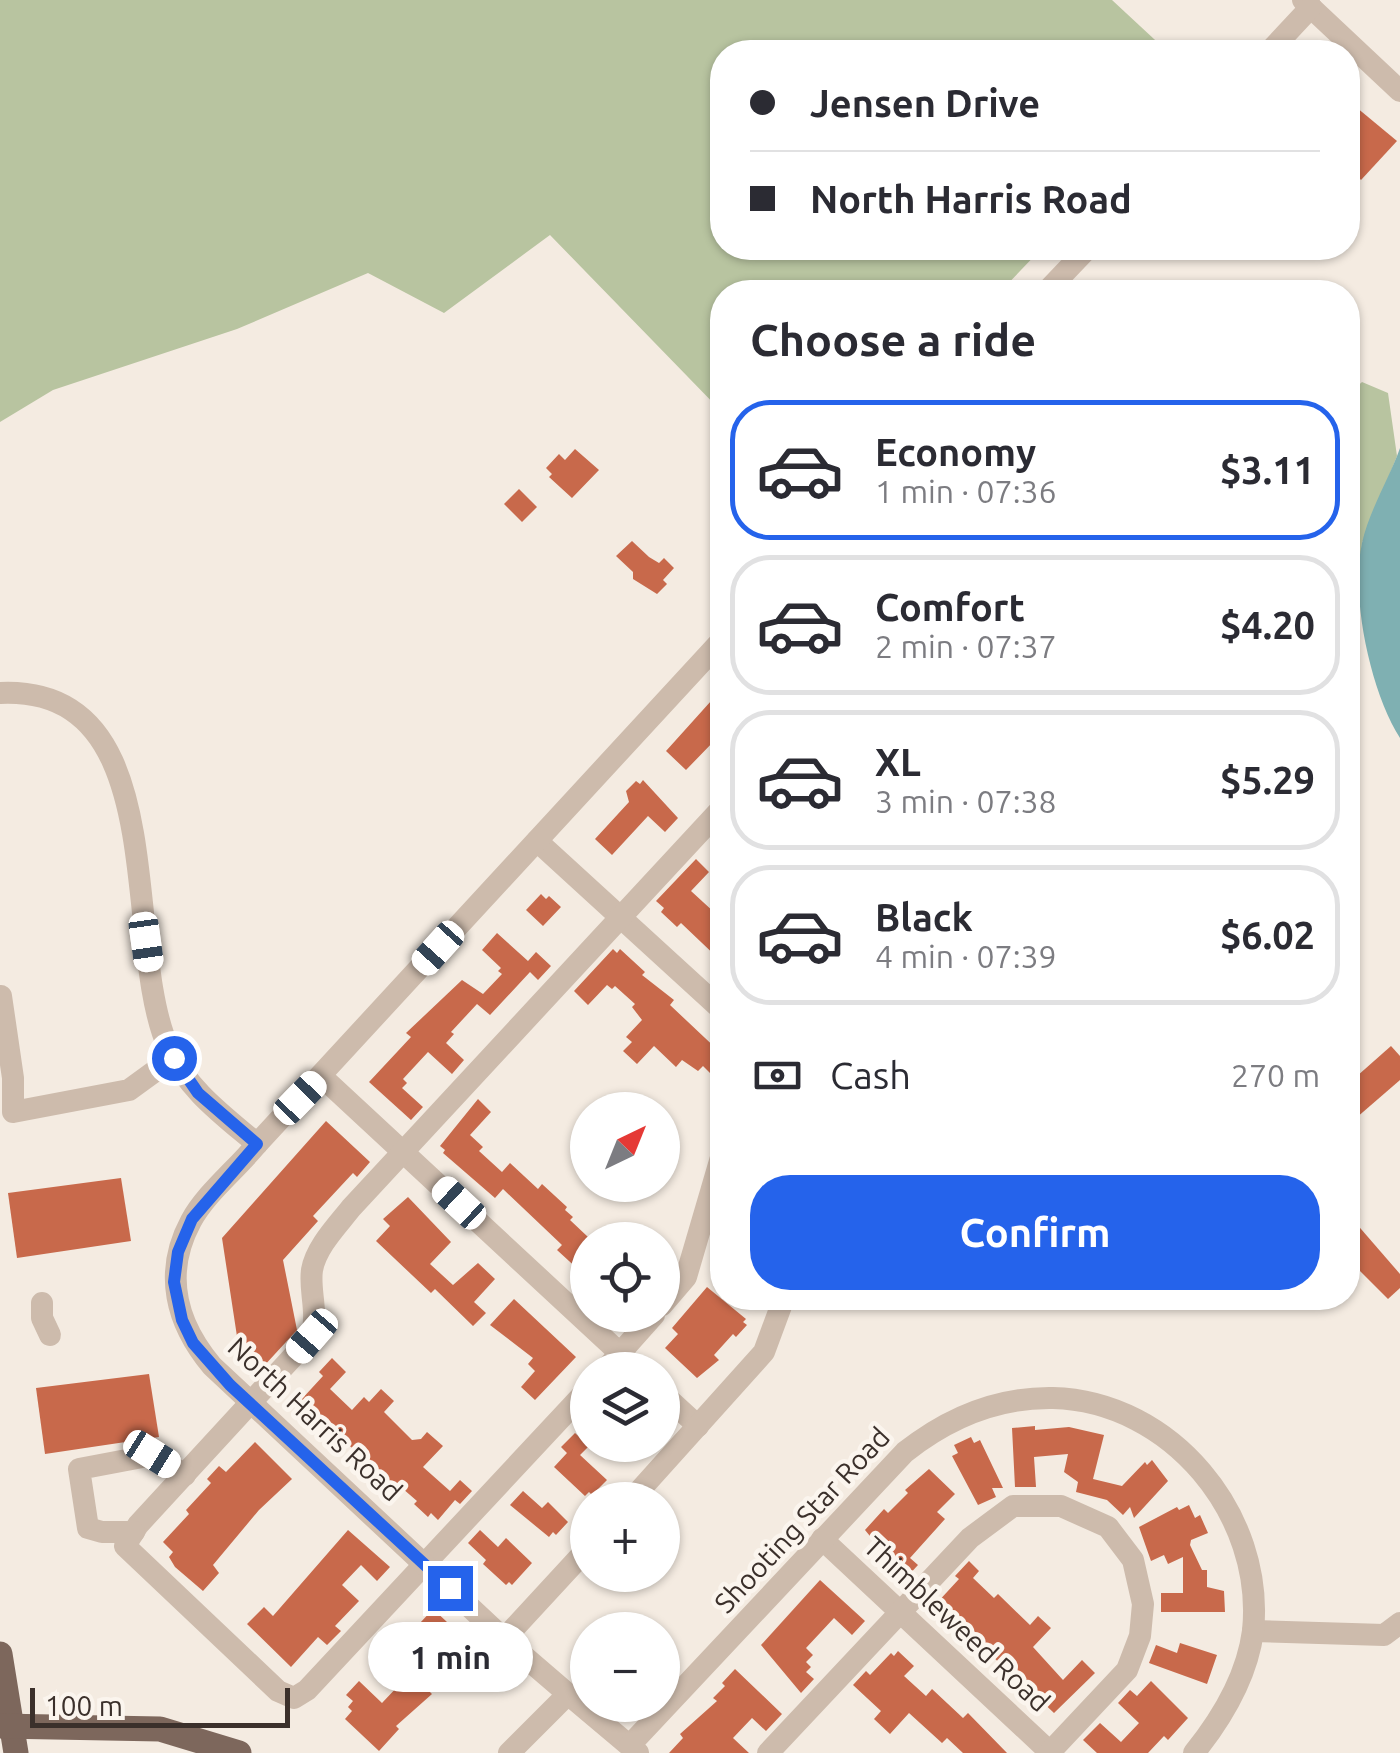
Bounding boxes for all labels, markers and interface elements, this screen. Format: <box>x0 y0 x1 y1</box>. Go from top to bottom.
text: Jensen Drive <box>810 82 1040 124</box>
text: North Harris Road <box>810 178 1132 220</box>
text: Choose a ride <box>750 314 1036 365</box>
icon: car <box>755 425 845 515</box>
text: Economy <box>875 431 1036 473</box>
text: $3.11 <box>1220 449 1315 491</box>
text: 1 min · 07:36 <box>875 473 1057 509</box>
icon: car <box>755 580 845 670</box>
text: Comfort <box>875 586 1025 628</box>
text: $4.20 <box>1220 604 1315 646</box>
text: 2 min · 07:37 <box>875 628 1057 664</box>
icon: car <box>755 735 845 825</box>
text: XL <box>875 741 921 783</box>
text: $5.29 <box>1220 759 1315 801</box>
text: 3 min · 07:38 <box>875 783 1057 819</box>
icon: car <box>755 890 845 980</box>
text: Black <box>875 896 973 938</box>
car <box>127 910 165 974</box>
text: $6.02 <box>1220 914 1315 956</box>
car <box>407 916 469 980</box>
text: 4 min · 07:39 <box>875 938 1057 974</box>
route start <box>152 1036 197 1081</box>
icon: cash <box>750 1048 805 1103</box>
text: Cash <box>830 1054 911 1096</box>
text: 270 m <box>1231 1057 1320 1093</box>
car <box>268 1066 332 1130</box>
north arrow <box>570 1092 680 1202</box>
map controls <box>570 1092 680 1722</box>
car <box>427 1172 491 1234</box>
button: Confirm <box>750 1175 1320 1290</box>
button: locate <box>570 1222 680 1332</box>
car <box>281 1304 343 1368</box>
street label: North Harris Road <box>222 1330 408 1507</box>
button: layers <box>570 1352 680 1462</box>
street label: Shooting Star Road <box>708 1421 895 1618</box>
car <box>119 1425 185 1483</box>
button: + <box>570 1482 680 1592</box>
street label: Thimbleweed Road <box>858 1530 1056 1717</box>
route end <box>428 1566 473 1611</box>
button: − <box>570 1612 680 1722</box>
callout: 1 min <box>368 1623 532 1693</box>
text: 1 min <box>410 1639 491 1675</box>
scale bar <box>30 1683 290 1728</box>
text: 100 m <box>45 1690 123 1721</box>

